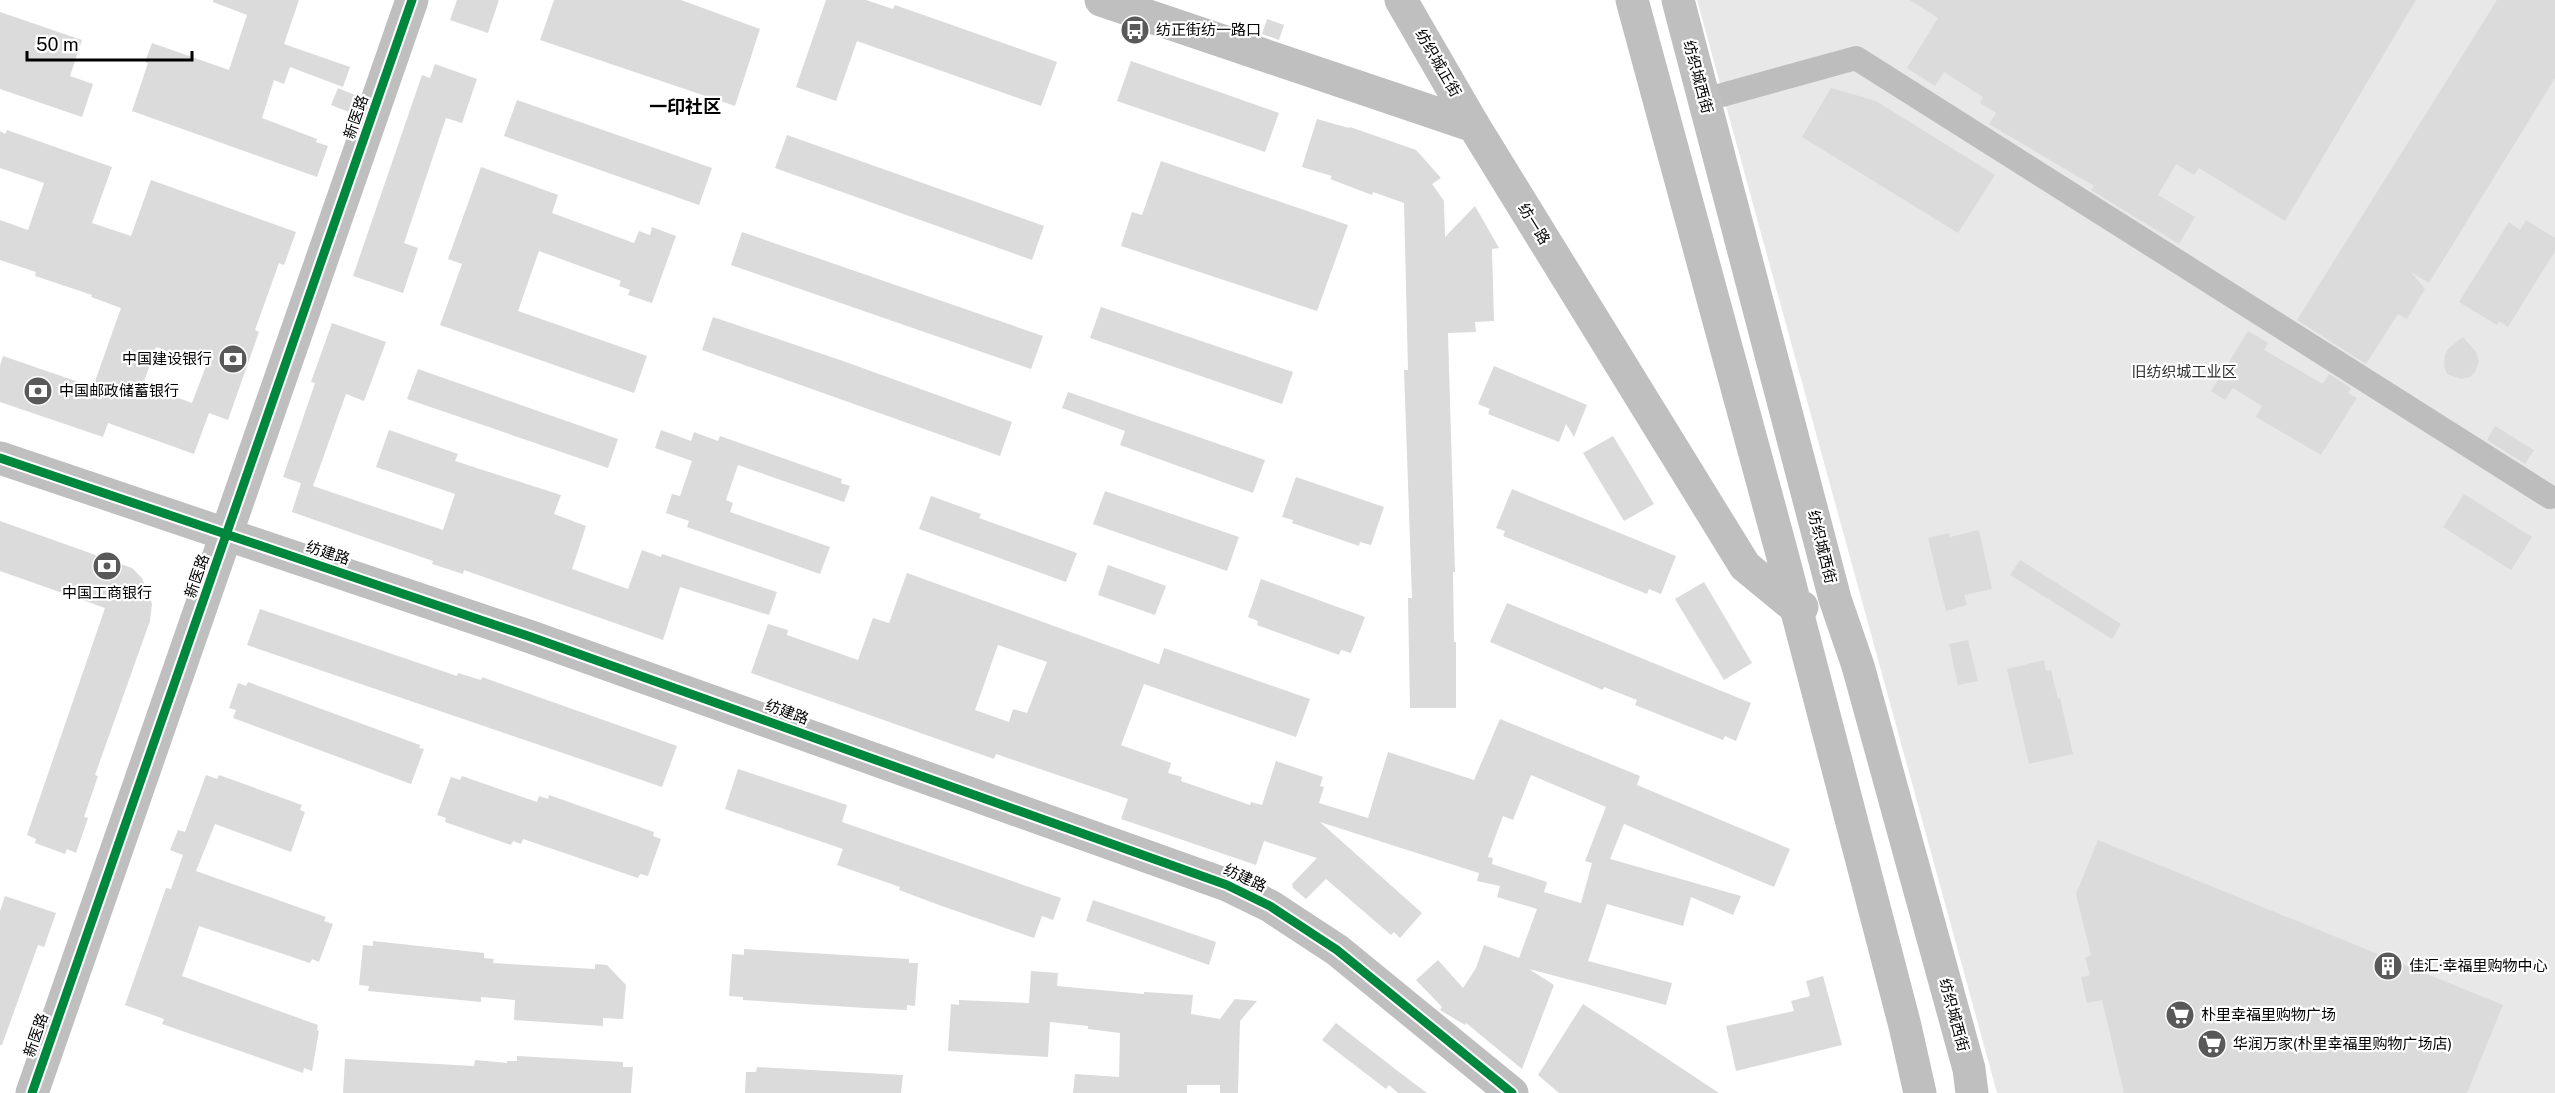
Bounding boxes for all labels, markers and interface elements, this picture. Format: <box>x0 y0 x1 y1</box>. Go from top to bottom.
bus stop icon: 纺正街纺一路口 <box>1119 14 1151 46</box>
place label: 纺正街纺一路口 <box>1156 21 1261 38</box>
scale bar <box>27 24 192 62</box>
street label: 纺织城正街 <box>1412 26 1465 99</box>
text: 50 m <box>36 34 79 55</box>
street label: 纺织城西街 <box>1681 38 1716 115</box>
street label: 新医路 <box>340 93 371 141</box>
district label: 一印社区 <box>649 96 721 117</box>
street label: 纺一路 <box>1515 200 1554 247</box>
bank icon: 中国建设银行 <box>217 343 249 375</box>
place label: 中国建设银行 <box>122 350 212 367</box>
park label: 旧纺织城工业区 <box>2131 363 2237 380</box>
bank icon: 中国邮政储蓄银行 <box>22 375 54 407</box>
place label: 中国邮政储蓄银行 <box>59 382 179 399</box>
street label: 纺织城西街 <box>1805 508 1840 585</box>
street label: 纺建路 <box>304 537 352 568</box>
bank icon: 中国工商银行 <box>91 550 123 582</box>
street label: 新医路 <box>181 552 212 600</box>
place label: 中国工商银行 <box>62 584 152 601</box>
street label: 纺建路 <box>763 696 811 727</box>
street label: 纺建路 <box>1221 860 1269 895</box>
building icon: 佳汇·幸福里购物中心 <box>2372 950 2404 982</box>
place label: 佳汇·幸福里购物中心 <box>2409 957 2547 974</box>
street label: 纺织城西街 <box>1937 976 1972 1053</box>
supermarket icon: 朴里幸福里购物广场 <box>2164 999 2196 1031</box>
place label: 朴里幸福里购物广场 <box>2201 1006 2336 1023</box>
street label: 新医路 <box>20 1011 51 1059</box>
supermarket icon: 华润万家(朴里幸福里购物广场店) <box>2196 1028 2228 1060</box>
place label: 华润万家(朴里幸福里购物广场店) <box>2233 1035 2452 1052</box>

